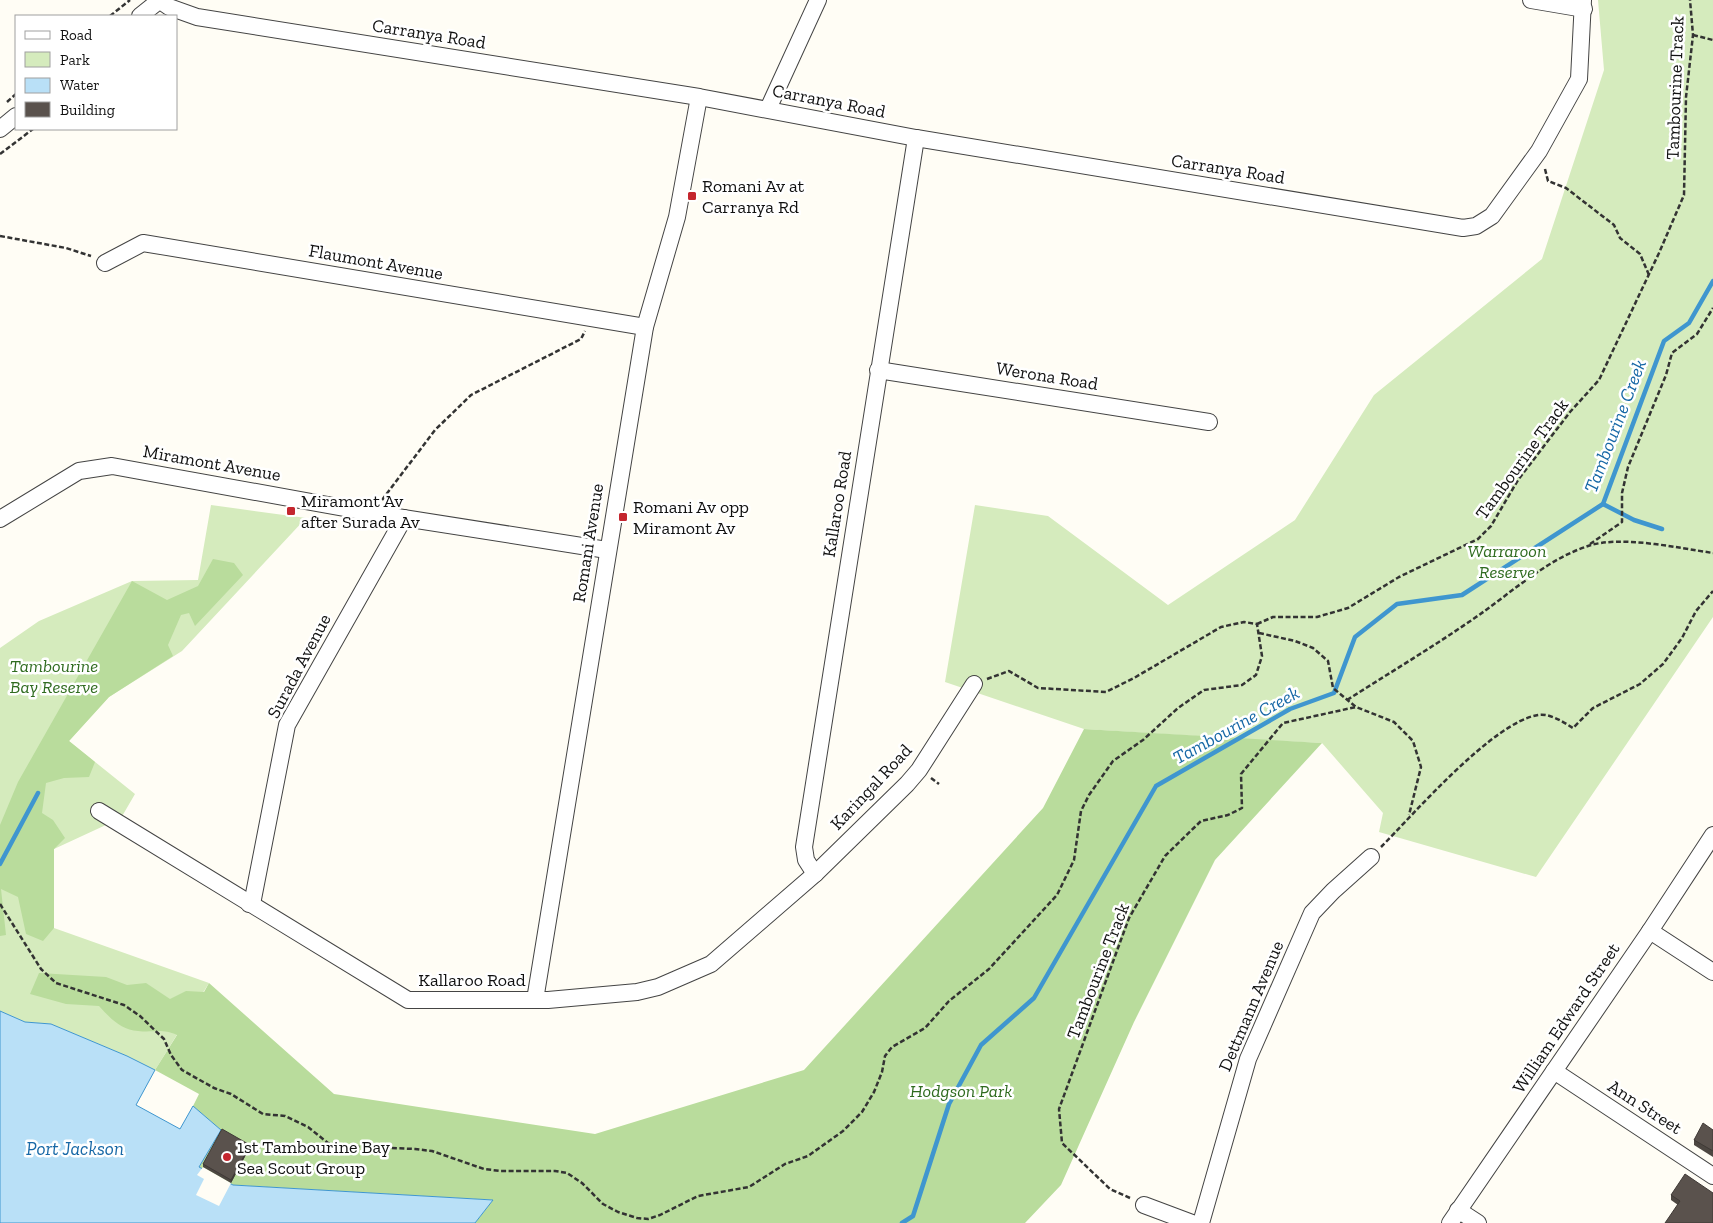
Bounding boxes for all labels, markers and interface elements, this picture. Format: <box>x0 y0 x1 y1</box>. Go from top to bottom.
street label: Carranya Road <box>371 14 487 54</box>
legend <box>15 15 178 130</box>
street label: Tambourine Track <box>1661 15 1689 160</box>
text: Road <box>60 26 93 44</box>
text: Park <box>60 51 90 69</box>
text: Water <box>60 76 100 94</box>
street label: Carranya Road <box>771 79 888 123</box>
text: Building <box>60 101 115 119</box>
street label: Carranya Road <box>1170 149 1286 189</box>
place label: Romani Av at Carranya Rd <box>702 175 805 218</box>
marker: Romani Av at Carranya Rd <box>686 190 698 202</box>
street label: Flaumont Avenue <box>307 239 445 285</box>
water label: Tambourine Creek <box>1579 356 1651 496</box>
street label: Werona Road <box>994 357 1100 395</box>
street label: Tambourine Track <box>1471 394 1574 524</box>
street label: Miramont Avenue <box>141 440 283 486</box>
street label: Kallaroo Road <box>818 449 856 559</box>
street label: Romani Avenue <box>568 482 608 604</box>
place label: Miramont Av after Surada Av <box>301 490 420 533</box>
place label: Romani Av opp Miramont Av <box>633 496 749 539</box>
marker: Miramont Av after Surada Av <box>285 505 297 517</box>
marker: Romani Av opp Miramont Av <box>617 511 629 523</box>
park label: Warraroon Reserve <box>1468 540 1546 583</box>
street label: Surada Avenue <box>262 610 336 722</box>
park label: Tambourine Bay Reserve <box>10 655 98 698</box>
water label: Tambourine Creek <box>1169 681 1303 769</box>
street label: Karingal Road <box>826 739 916 834</box>
street label: Tambourine Track <box>1062 899 1134 1042</box>
street label: Dettmann Avenue <box>1214 937 1288 1075</box>
street label: William Edward Street <box>1508 939 1625 1097</box>
street label: Kallaroo Road <box>418 969 526 991</box>
street label: Ann Street <box>1604 1075 1686 1139</box>
park label: Hodgson Park <box>910 1080 1012 1102</box>
place label: 1st Tambourine Bay Sea Scout Group <box>237 1136 391 1179</box>
water label: Port Jackson <box>26 1137 124 1160</box>
marker: 1st Tambourine Bay Sea Scout Group <box>221 1151 233 1163</box>

